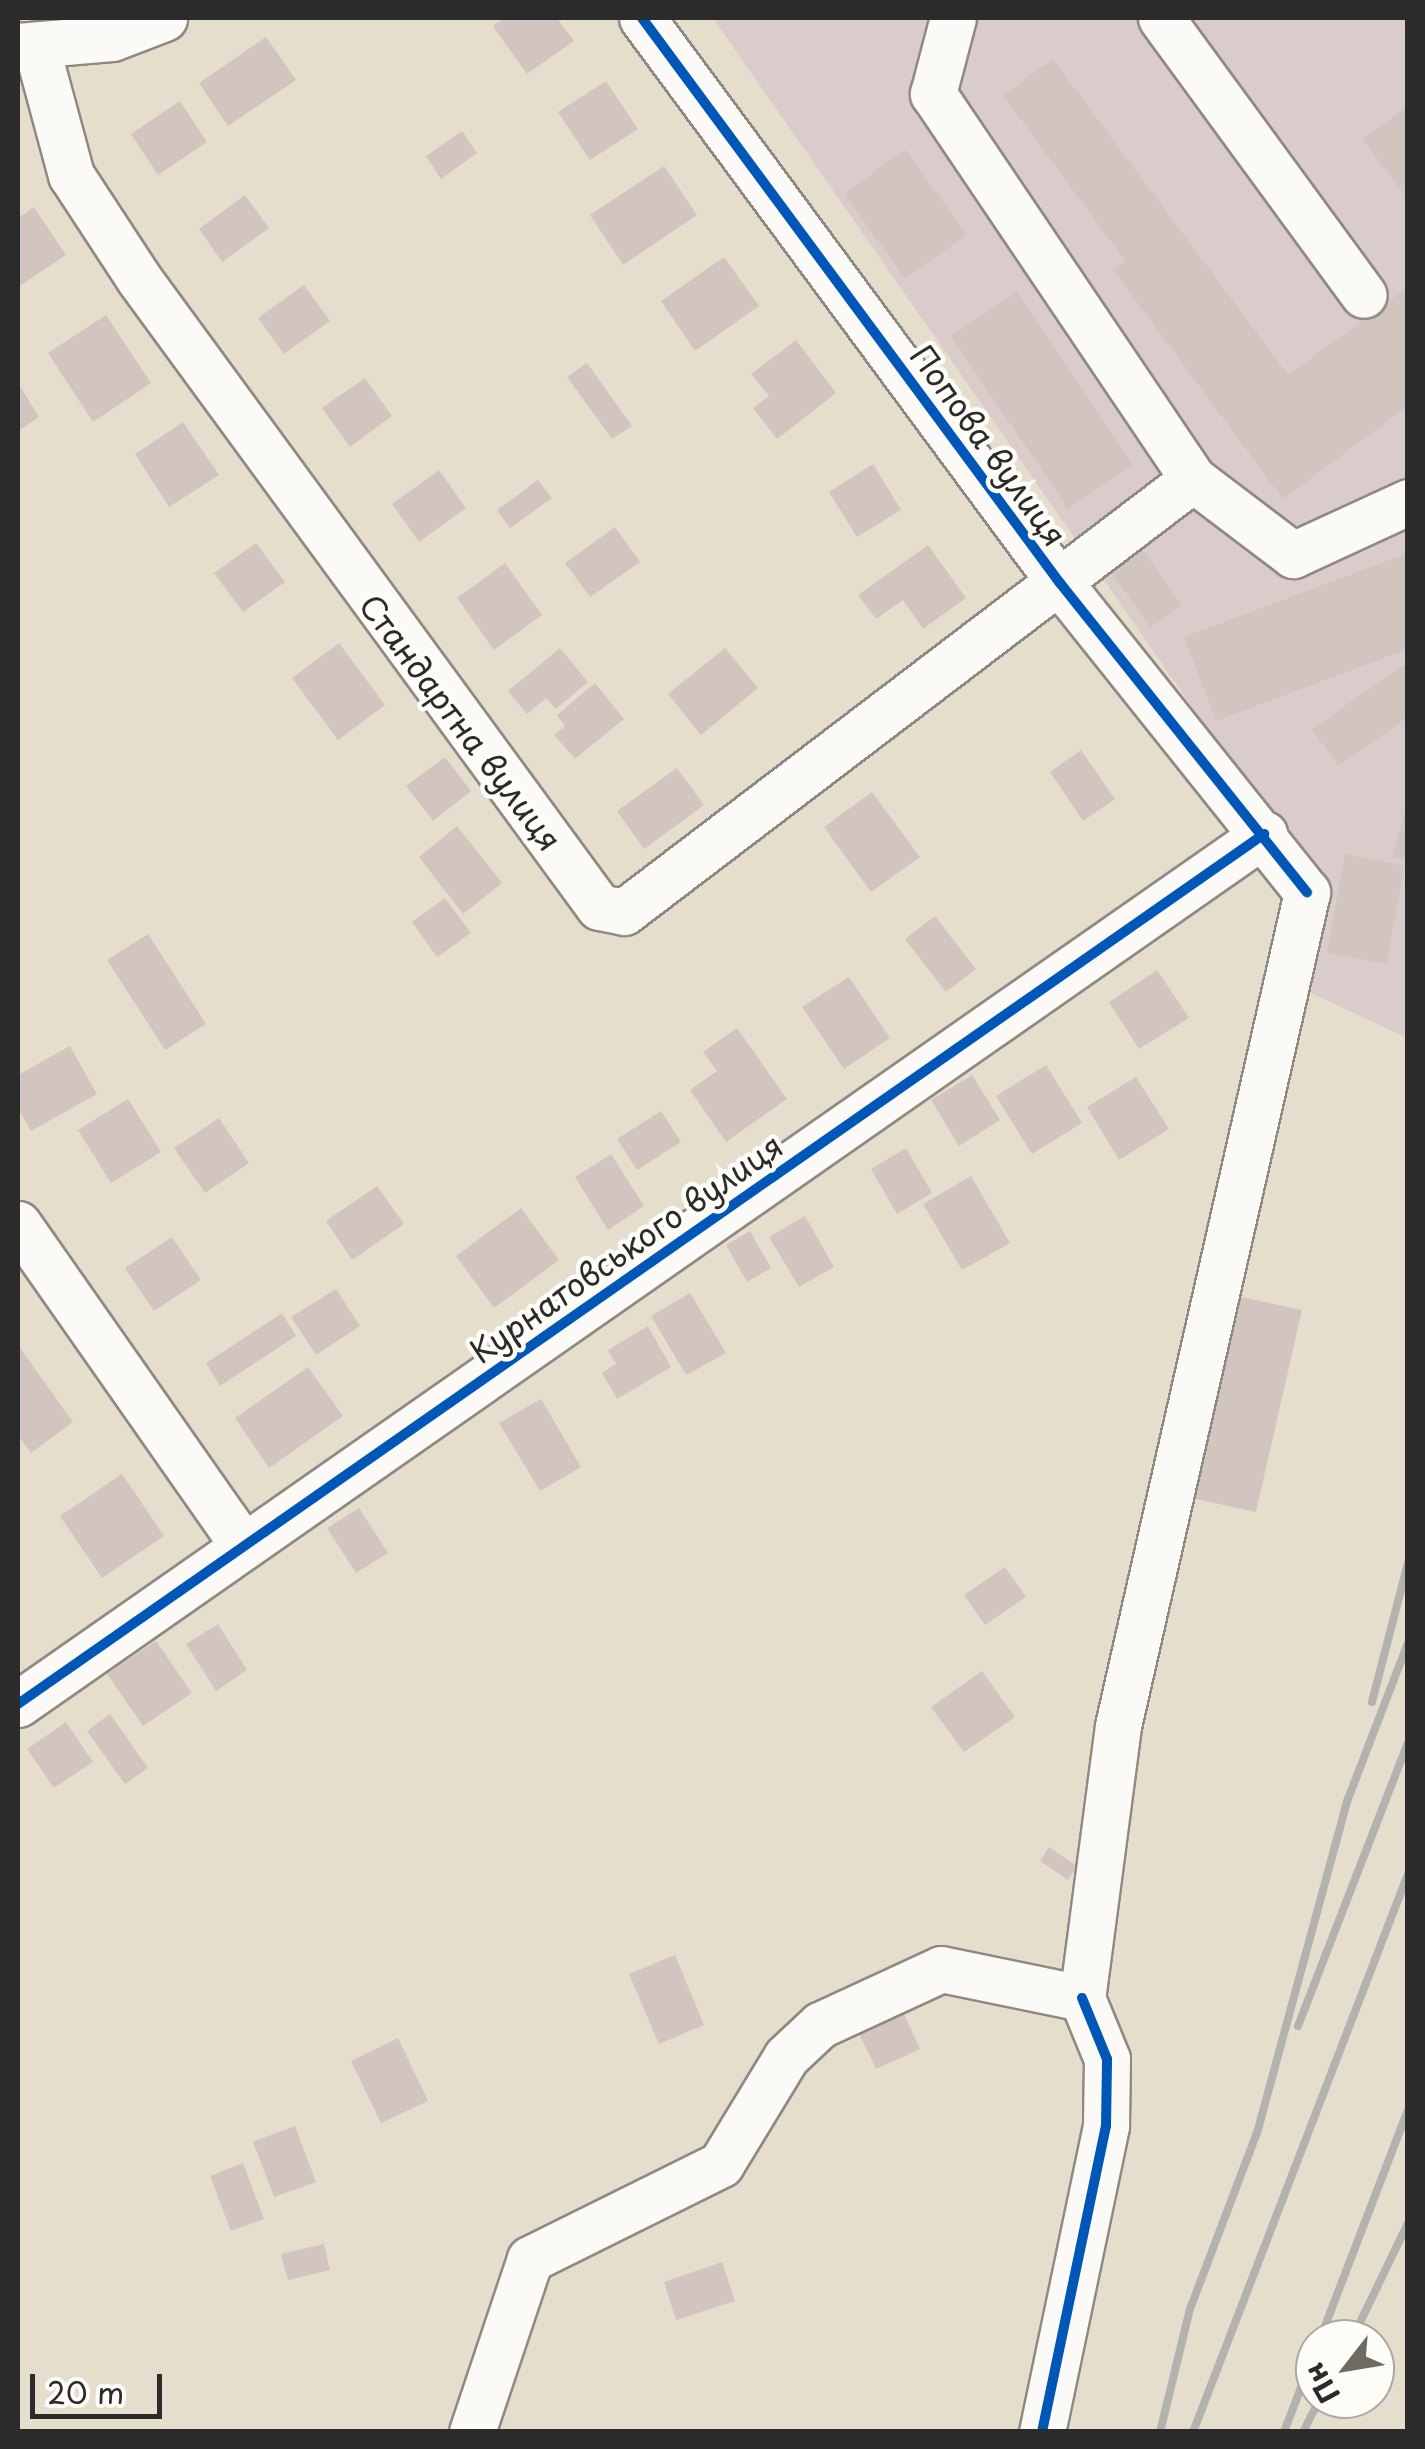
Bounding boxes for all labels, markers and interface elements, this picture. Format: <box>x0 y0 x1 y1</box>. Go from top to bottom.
street label: Попова вулиця <box>903 337 1075 553</box>
street label: Стандартна вулиця <box>352 586 570 858</box>
street label: Курнатовського вулиця <box>462 1125 790 1371</box>
north arrow <box>1295 2319 1395 2419</box>
scale bar <box>35 2354 168 2416</box>
text: Пн <box>1292 2355 1349 2412</box>
text: 20 m <box>47 2369 124 2414</box>

